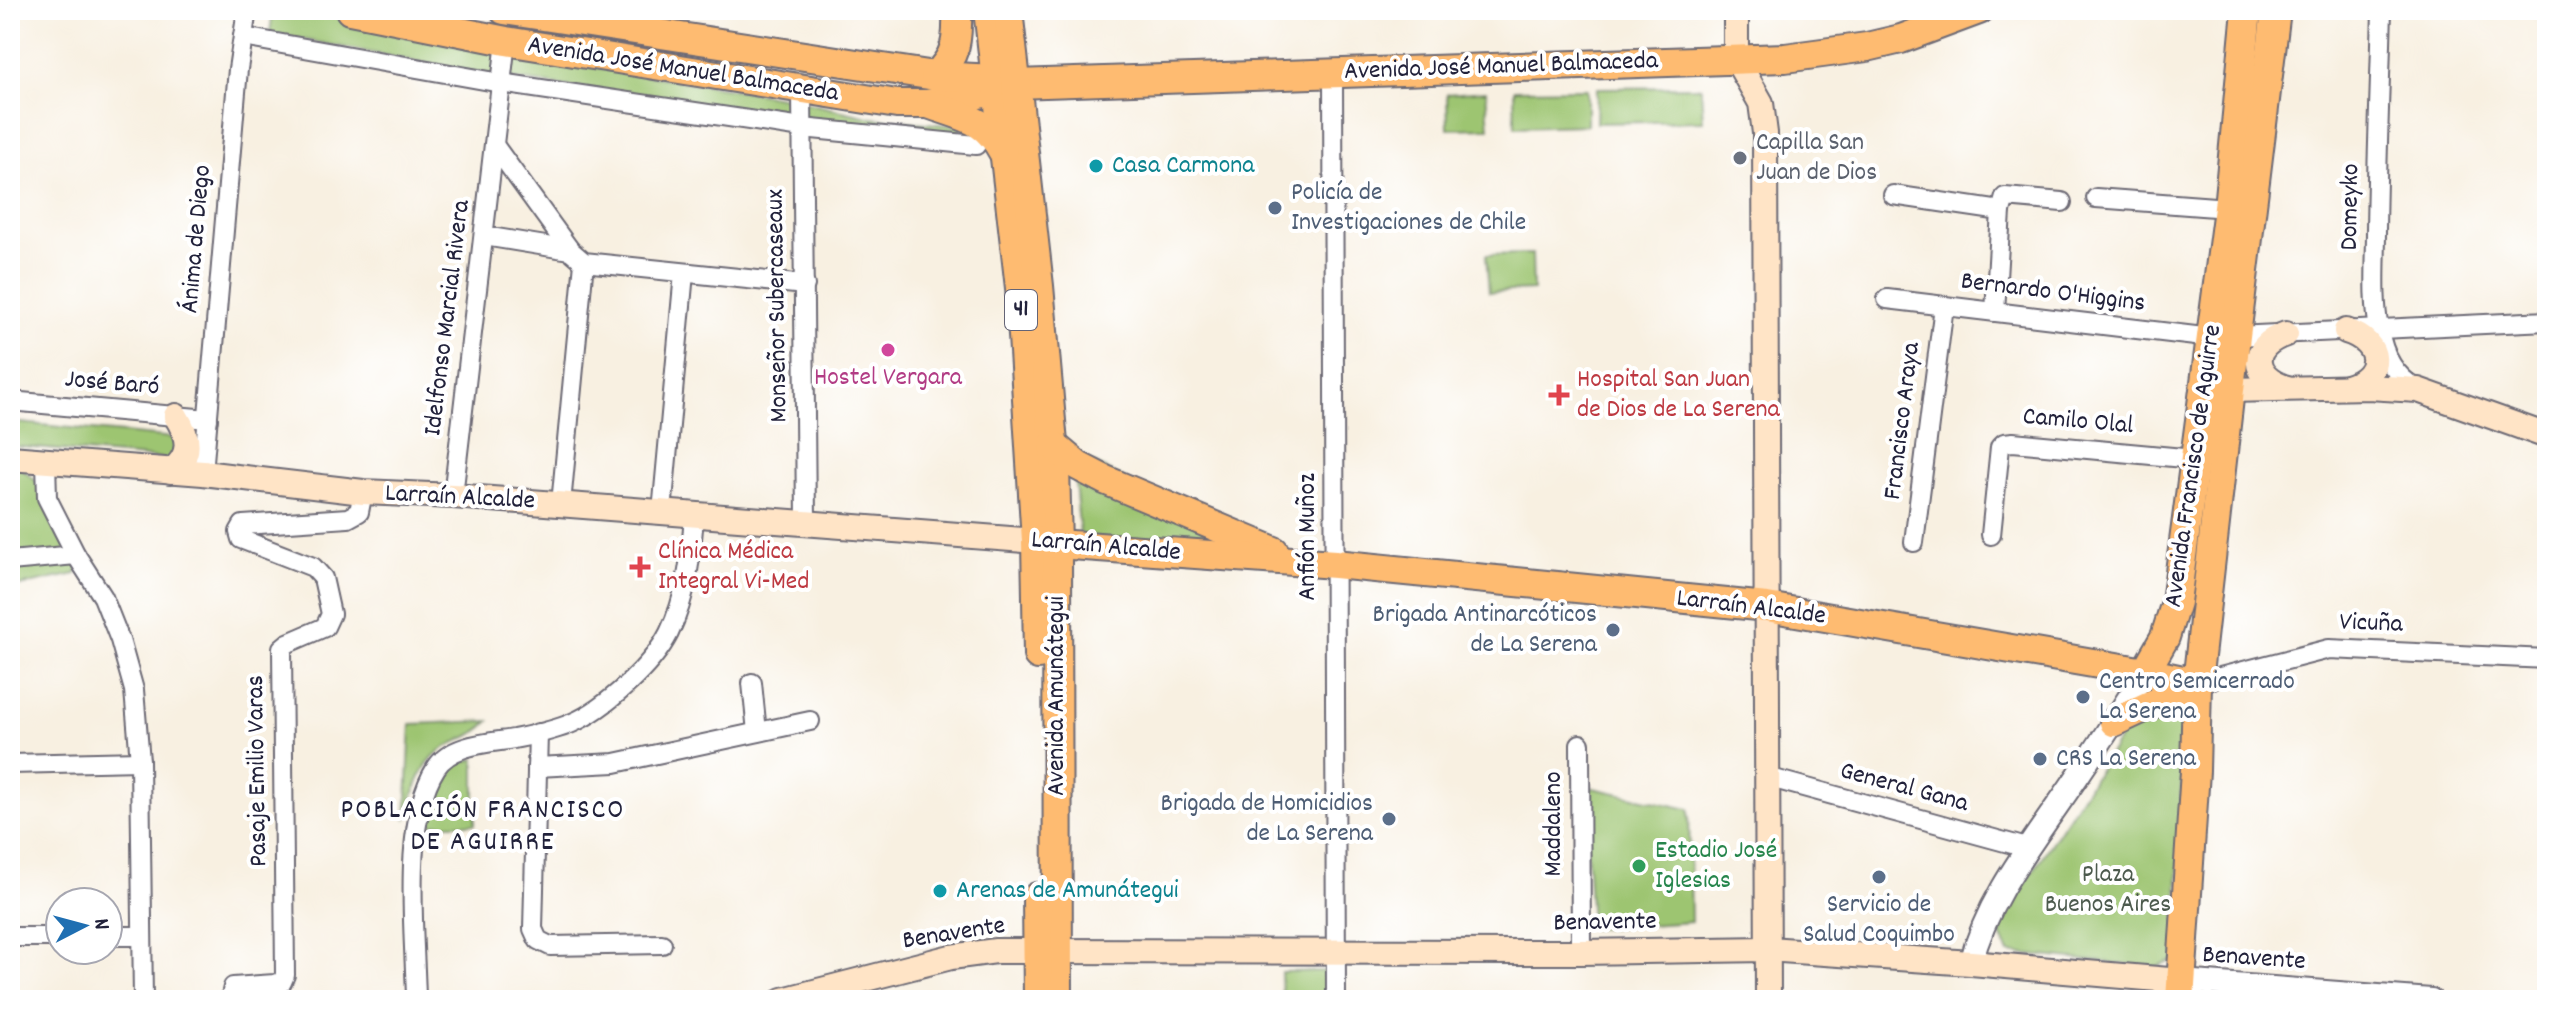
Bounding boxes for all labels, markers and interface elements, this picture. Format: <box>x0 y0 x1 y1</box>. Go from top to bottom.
street label: Avenida José Manuel Balmaceda <box>525 27 842 113</box>
street label: Avenida José Manuel Balmaceda <box>1343 43 1659 91</box>
place label: Capilla San Juan de Dios <box>1756 125 1877 192</box>
place label: Casa Carmona <box>1112 148 1255 185</box>
marker: Capilla San Juan de Dios <box>1731 149 1749 167</box>
marker: Casa Carmona <box>1087 157 1105 175</box>
street label: Ánima de Diego <box>172 163 222 315</box>
street label: Domeyko <box>2332 163 2370 251</box>
place label: Policía de Investigaciones de Chile <box>1291 175 1526 242</box>
street label: Monseñor Subercaseaux <box>757 189 799 423</box>
street label: Idelfonso Marcial Rivera <box>415 197 481 438</box>
marker: Policía de Investigaciones de Chile <box>1266 199 1284 217</box>
street label: Bernardo O'Higgins <box>1959 263 2147 323</box>
road number: 41 <box>1005 290 1037 330</box>
street label: Avenida Francisco de Aguirre <box>2156 322 2232 610</box>
street label: Francisco Araya <box>1875 339 1931 502</box>
marker: Hostel Vergara <box>879 341 897 359</box>
place label: Hostel Vergara <box>814 360 963 397</box>
street label: José Baró <box>63 361 161 407</box>
place label: Hospital San Juan de Dios de La Serena <box>1577 362 1781 429</box>
marker: Hospital San Juan de Dios de La Serena <box>1548 384 1570 406</box>
street label: Camilo Olal <box>2021 399 2135 445</box>
street label: Anfión Muñoz <box>1290 473 1327 601</box>
street label: Larraín Alcalde <box>384 476 536 520</box>
street label: Larraín Alcalde <box>1030 522 1182 572</box>
place label: Clínica Médica Integral Vi-Med <box>658 534 810 601</box>
marker: Clínica Médica Integral Vi-Med <box>629 556 651 578</box>
street label: Larraín Alcalde <box>1674 581 1828 635</box>
street label: Avenida Amunátegui <box>1039 596 1076 796</box>
place label: Brigada Antinarcóticos de La Serena <box>1373 597 1598 664</box>
street label: Vicuña <box>2339 604 2404 644</box>
marker: Brigada Antinarcóticos de La Serena <box>1604 621 1622 639</box>
place label: Centro Semicerrado La Serena <box>2099 664 2295 731</box>
street label: Pasaje Emilio Varas <box>238 675 278 867</box>
marker: Centro Semicerrado La Serena <box>2074 688 2092 706</box>
place label: CRS La Serena <box>2056 741 2197 778</box>
marker: CRS La Serena <box>2031 750 2049 768</box>
street label: General Gana <box>1836 753 1973 823</box>
street label: Maddaleno <box>1536 771 1573 877</box>
place label: Brigada de Homicidios de La Serena <box>1161 786 1374 853</box>
district label: POBLACIÓN FRANCISCO DE AGUIRRE <box>341 792 625 864</box>
marker: Brigada de Homicidios de La Serena <box>1380 810 1398 828</box>
place label: Estadio José Iglesias <box>1655 833 1777 900</box>
marker: Estadio José Iglesias <box>1630 857 1648 875</box>
park label: Plaza Buenos Aires <box>2045 857 2171 924</box>
marker: Servicio de Salud Coquimbo <box>1870 868 1888 886</box>
place label: Arenas de Amunátegui <box>956 873 1179 910</box>
marker: Arenas de Amunátegui <box>931 882 949 900</box>
north arrow <box>44 886 124 966</box>
place label: Servicio de Salud Coquimbo <box>1803 887 1955 954</box>
street label: Benavente <box>1553 904 1657 942</box>
street label: Benavente <box>900 908 1008 960</box>
text: N <box>84 917 116 931</box>
street label: Benavente <box>2201 937 2307 981</box>

